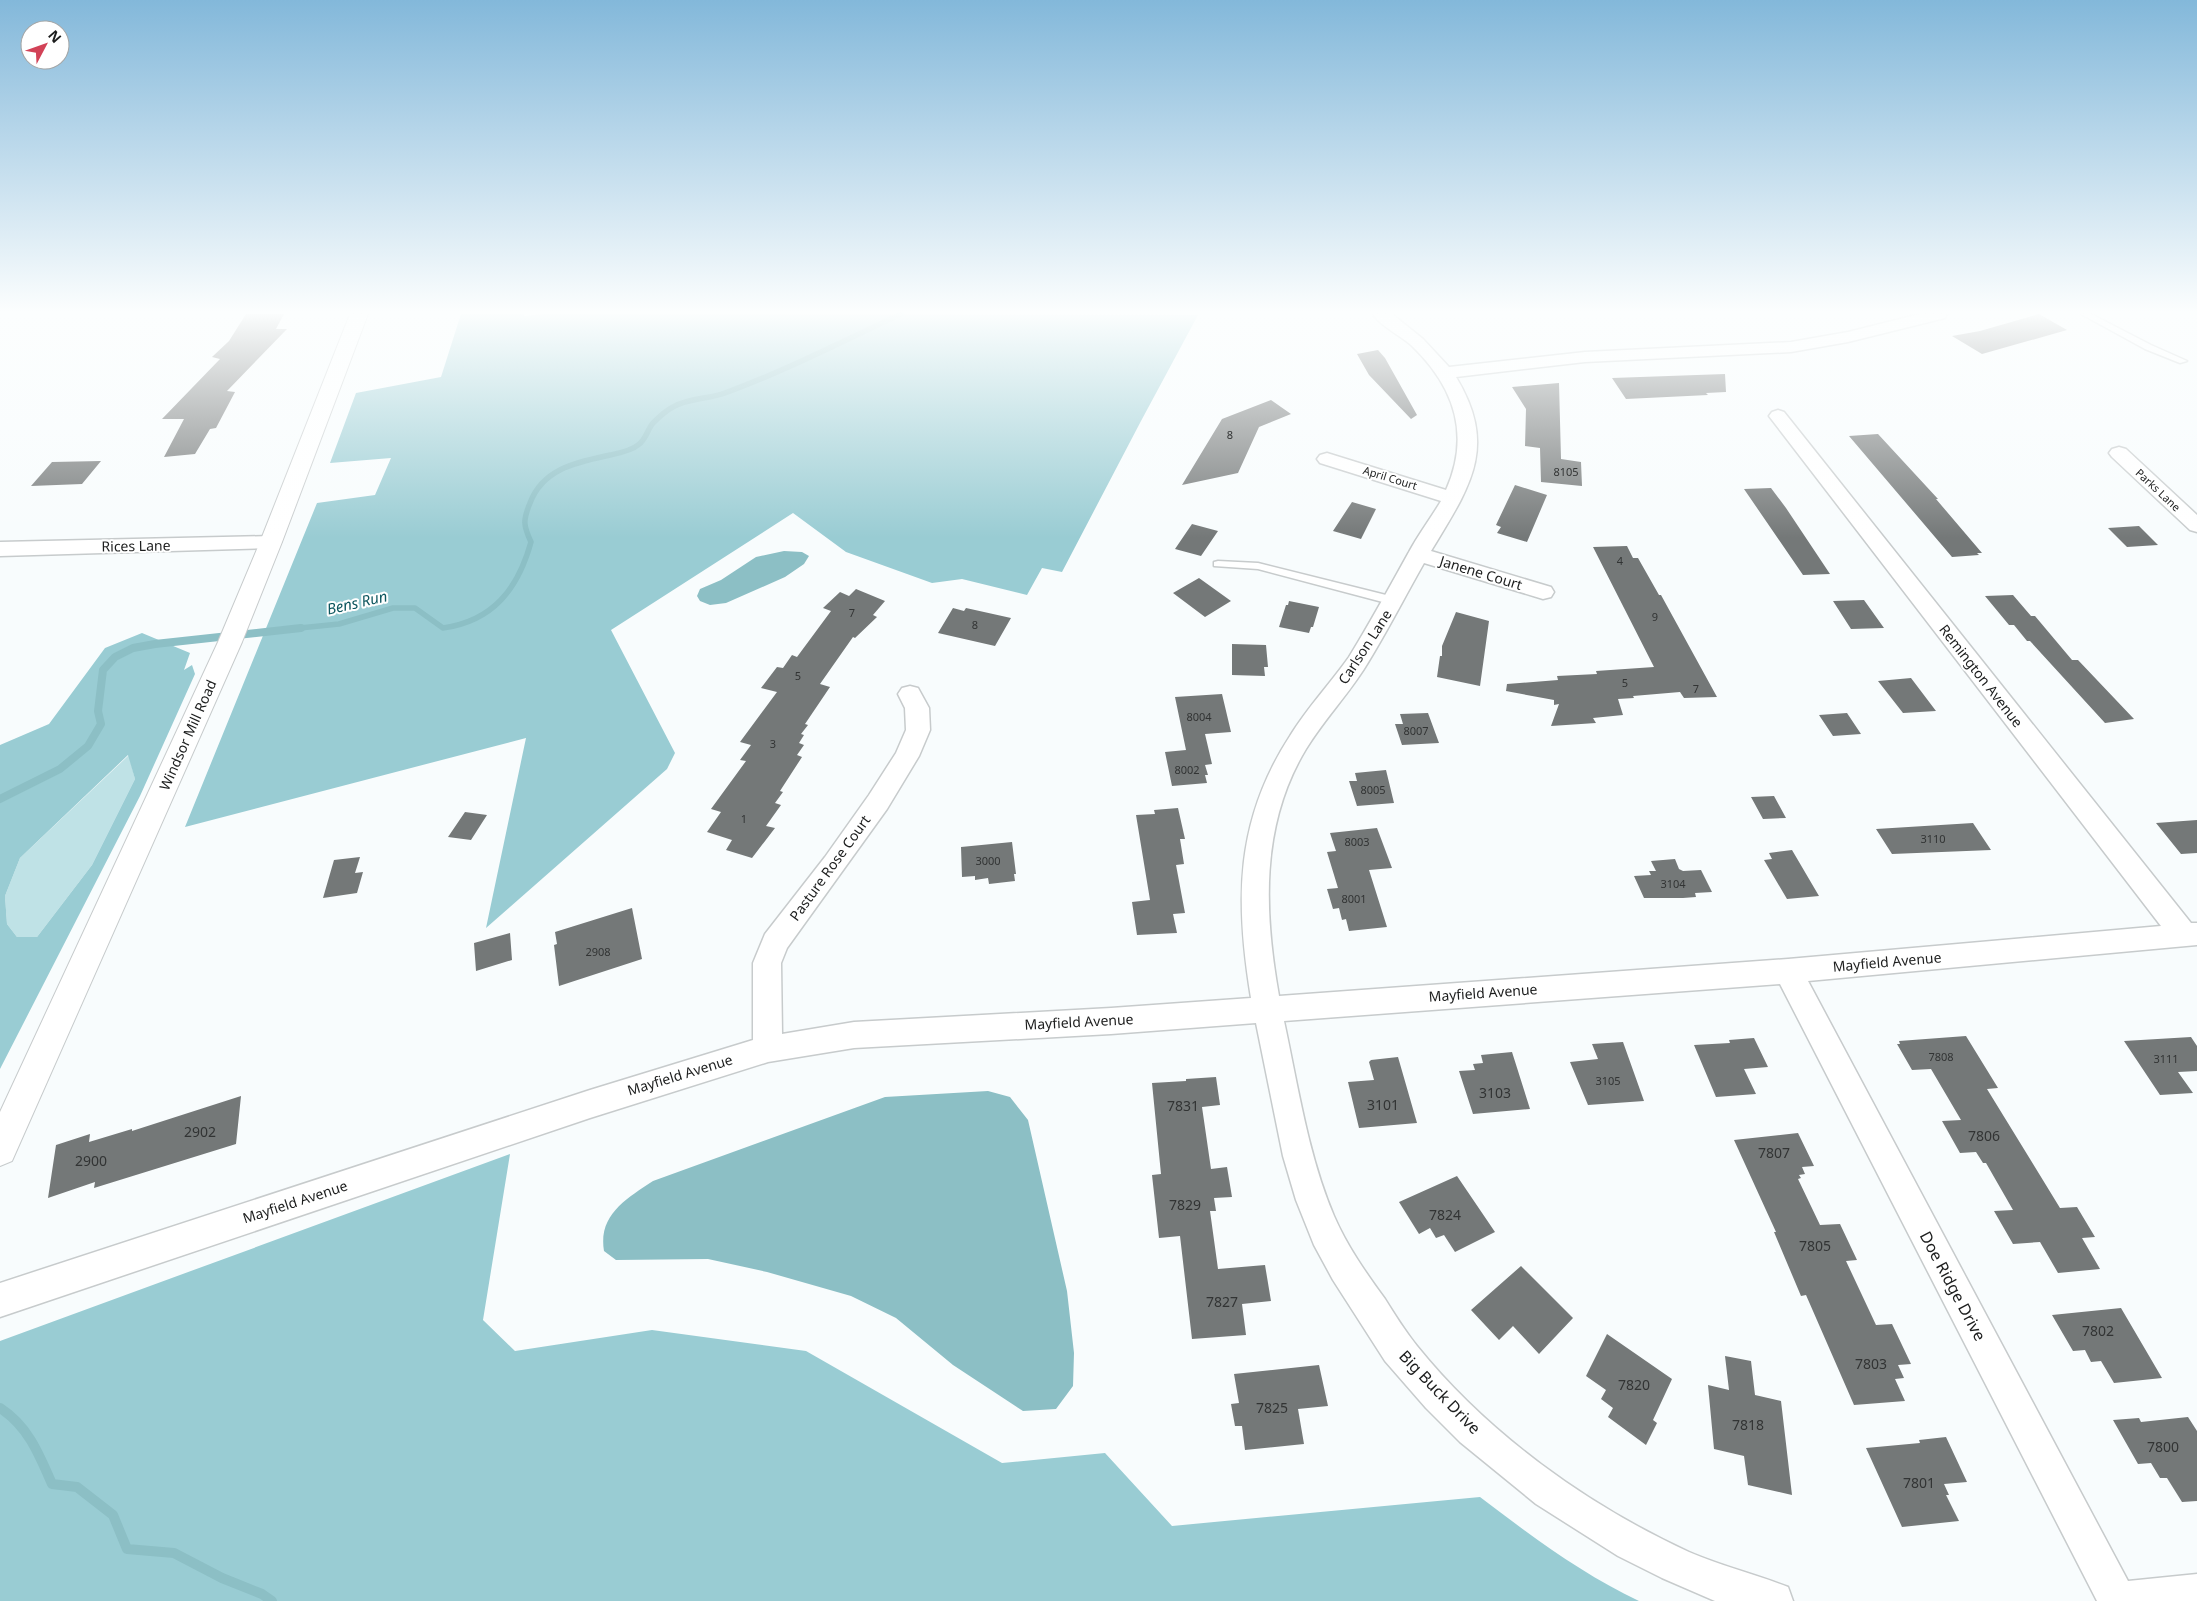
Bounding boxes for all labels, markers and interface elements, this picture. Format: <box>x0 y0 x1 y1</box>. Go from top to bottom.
north arrow <box>20 20 70 70</box>
text: N <box>44 26 66 47</box>
house number: 8 <box>1227 427 1233 442</box>
street label: April Court <box>1361 462 1419 493</box>
house number: 8105 <box>1553 464 1579 479</box>
street label: Parks Lane <box>2133 465 2184 514</box>
street label: Rices Lane <box>101 535 171 556</box>
street label: Janene Court <box>1436 550 1525 594</box>
house number: 4 <box>1617 553 1624 568</box>
water label: Bens Run <box>325 585 389 619</box>
house number: 7 <box>849 605 855 620</box>
street label: Carlson Lane <box>1333 606 1396 688</box>
house number: 9 <box>1652 609 1658 624</box>
house number: 8 <box>972 617 978 632</box>
street label: Remington Avenue <box>1935 620 2028 731</box>
house number: 5 <box>795 668 801 683</box>
house number: 5 <box>1622 675 1628 690</box>
street label: Windsor Mill Road <box>155 676 220 793</box>
house number: 7 <box>1693 681 1699 696</box>
house number: 8004 <box>1186 709 1212 724</box>
house number: 8007 <box>1403 723 1429 738</box>
house number: 3 <box>770 736 776 751</box>
house number: 8002 <box>1174 762 1200 777</box>
house number: 8005 <box>1360 782 1386 797</box>
house number: 1 <box>741 811 747 826</box>
street label: Pasture Rose Court <box>785 811 874 924</box>
house number: 3110 <box>1920 831 1946 846</box>
house number: 8003 <box>1344 834 1370 849</box>
house number: 3000 <box>975 853 1001 868</box>
house number: 3104 <box>1660 876 1686 891</box>
house number: 8001 <box>1341 891 1367 906</box>
house number: 2908 <box>585 944 611 959</box>
street label: Mayfield Avenue <box>1832 947 1942 976</box>
street label: Mayfield Avenue <box>1428 979 1538 1006</box>
street label: Mayfield Avenue <box>1024 1009 1134 1034</box>
street label: Mayfield Avenue <box>625 1049 735 1100</box>
house number: 7808 <box>1928 1049 1954 1064</box>
house number: 3111 <box>2153 1051 2179 1066</box>
house number: 3105 <box>1595 1073 1621 1088</box>
house number: 3103 <box>1479 1083 1511 1102</box>
house number: 3101 <box>1367 1095 1399 1114</box>
house number: 7831 <box>1167 1096 1199 1115</box>
house number: 2902 <box>184 1122 216 1141</box>
house number: 7806 <box>1968 1126 2000 1145</box>
house number: 7807 <box>1758 1143 1790 1162</box>
house number: 2900 <box>75 1151 107 1170</box>
street label: Mayfield Avenue <box>240 1176 350 1227</box>
house number: 7829 <box>1169 1195 1201 1214</box>
house number: 7824 <box>1429 1205 1461 1224</box>
street label: Doe Ridge Drive <box>1915 1227 1991 1345</box>
house number: 7805 <box>1799 1236 1831 1255</box>
house number: 7827 <box>1206 1292 1238 1311</box>
house number: 7802 <box>2082 1321 2114 1340</box>
street label: Big Buck Drive <box>1394 1345 1486 1439</box>
house number: 7803 <box>1855 1354 1887 1373</box>
house number: 7820 <box>1618 1375 1650 1394</box>
house number: 7825 <box>1256 1398 1288 1417</box>
house number: 7818 <box>1732 1415 1764 1434</box>
house number: 7800 <box>2147 1437 2179 1456</box>
house number: 7801 <box>1903 1473 1935 1492</box>

